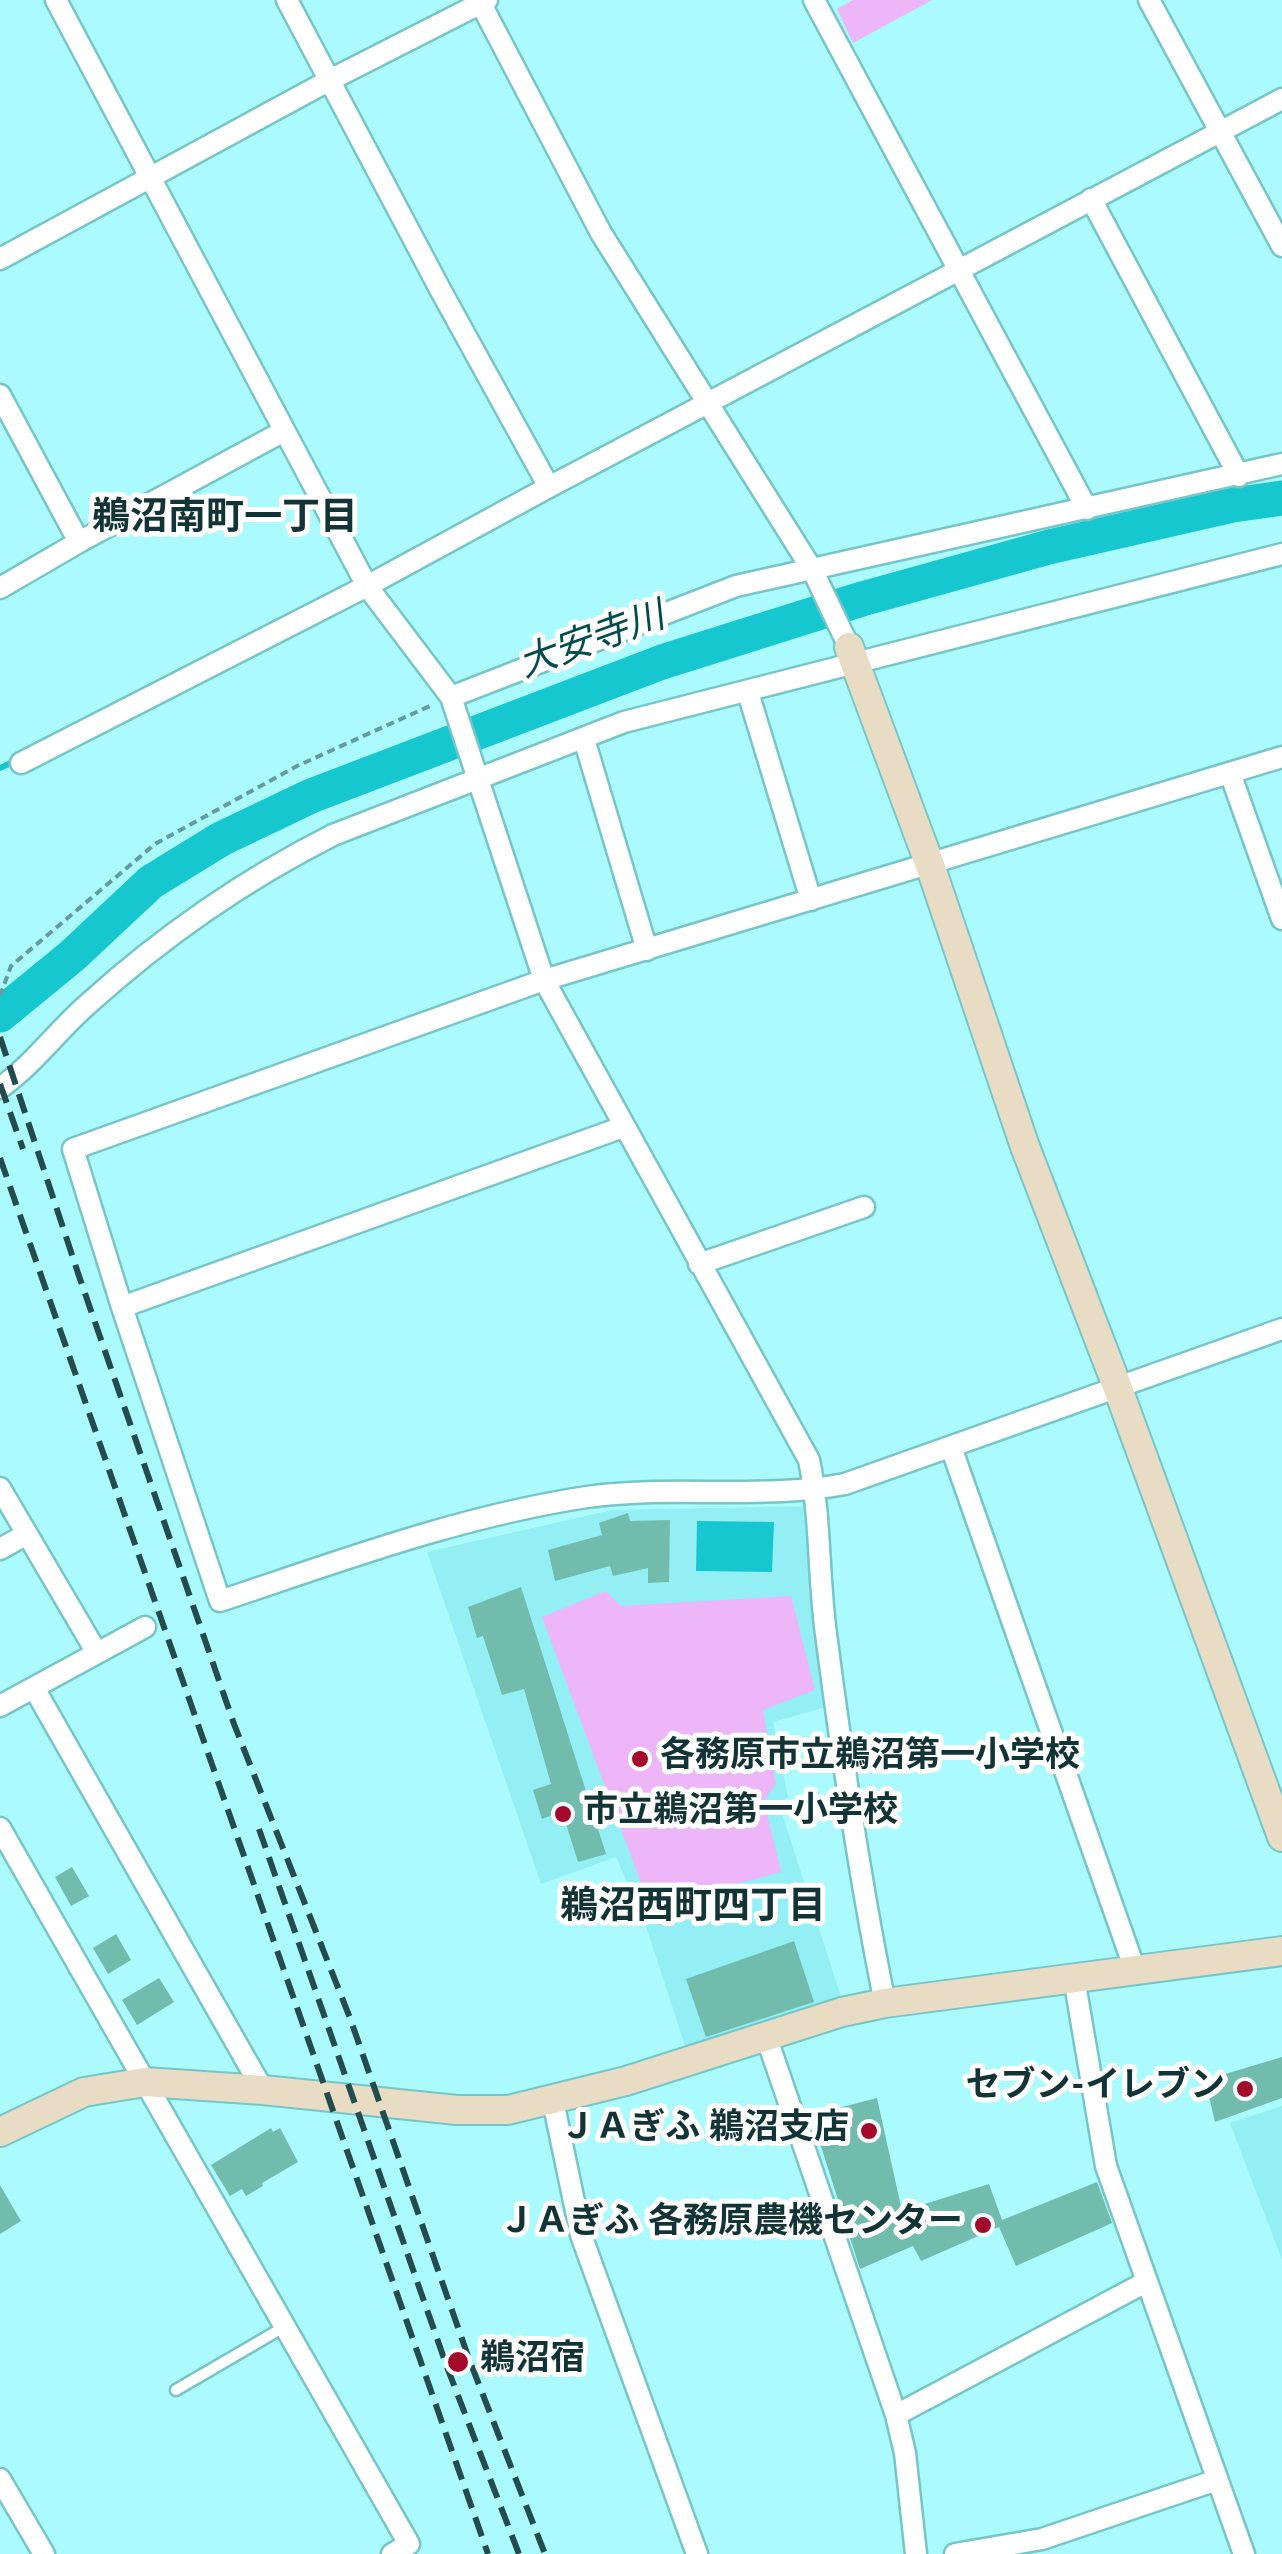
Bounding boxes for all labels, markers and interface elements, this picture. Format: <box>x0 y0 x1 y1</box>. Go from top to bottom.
district label: 鵜沼南町一丁目 <box>92 498 358 544</box>
water label: 大安寺川 <box>514 597 672 691</box>
place label: 各務原市立鵜沼第一小学校 <box>660 1738 1080 1780</box>
marker: 各務原市立鵜沼第一小学校 <box>629 1748 651 1770</box>
place label: 市立鵜沼第一小学校 <box>583 1793 898 1835</box>
marker: 市立鵜沼第一小学校 <box>552 1803 574 1825</box>
district label: 鵜沼西町四丁目 <box>560 1887 826 1933</box>
place label: セブン-イレブン <box>965 2068 1225 2110</box>
marker: セブン-イレブン <box>1234 2078 1256 2100</box>
place label: ＪＡぎふ 鵜沼支店 <box>560 2110 849 2152</box>
marker: ＪＡぎふ 鵜沼支店 <box>858 2120 880 2142</box>
place label: ＪＡぎふ 各務原農機センター <box>499 2204 963 2246</box>
marker: ＪＡぎふ 各務原農機センター <box>972 2214 994 2236</box>
place label: 鵜沼宿 <box>480 2341 585 2383</box>
marker: 鵜沼宿 <box>445 2349 471 2375</box>

